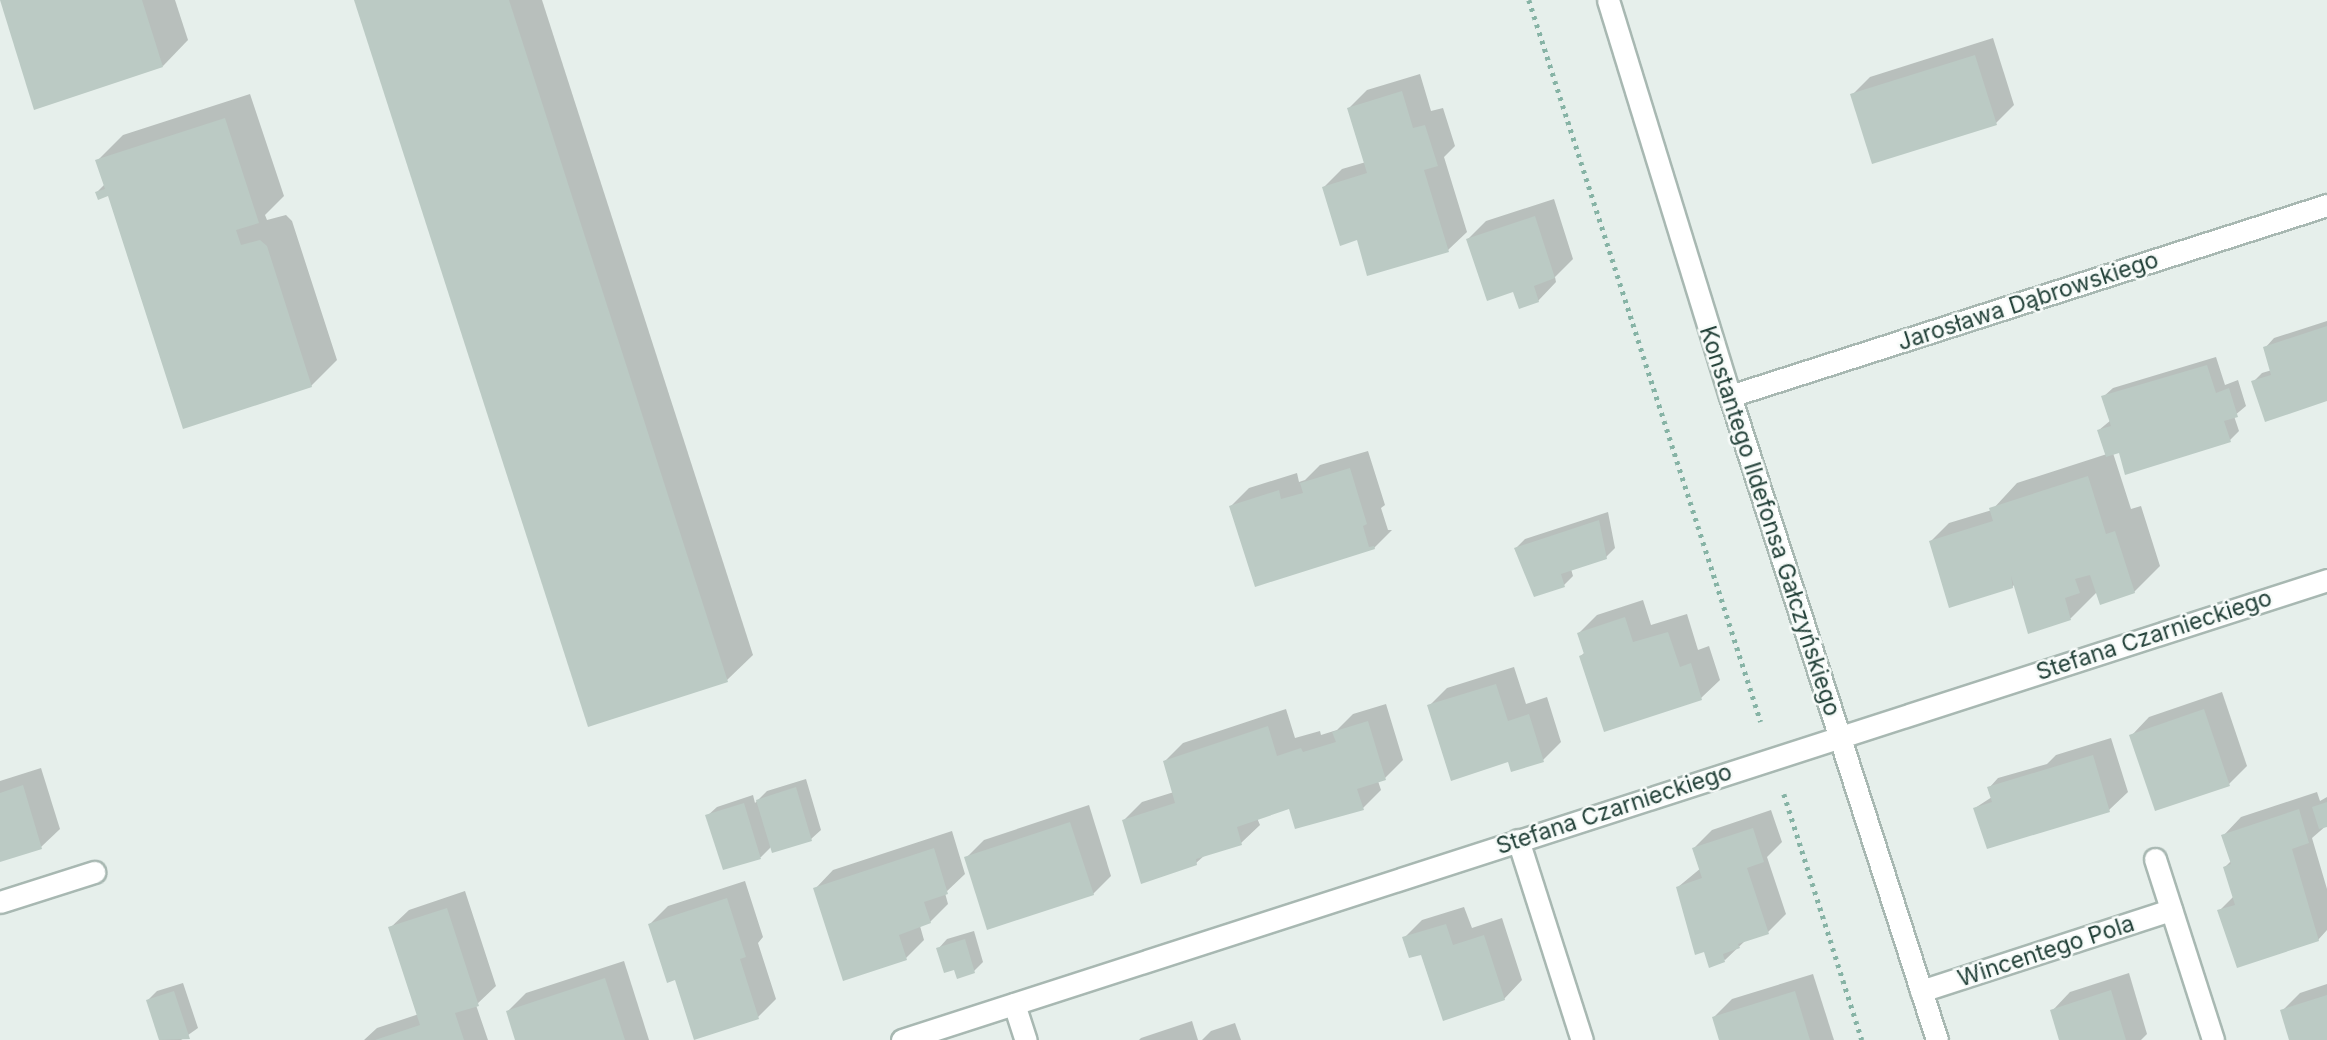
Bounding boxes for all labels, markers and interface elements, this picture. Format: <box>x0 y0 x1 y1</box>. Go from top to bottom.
street label: Jarosława Dąbrowskiego <box>1894 246 2162 356</box>
street label: Konstantego Ildefonsa Gałczyńskiego <box>1694 322 1846 720</box>
street label: Stefana Czarnieckiego <box>2033 584 2275 686</box>
street label: Stefana Czarnieckiego <box>1493 758 1735 860</box>
street label: Wincentego Pola <box>1954 909 2138 993</box>

